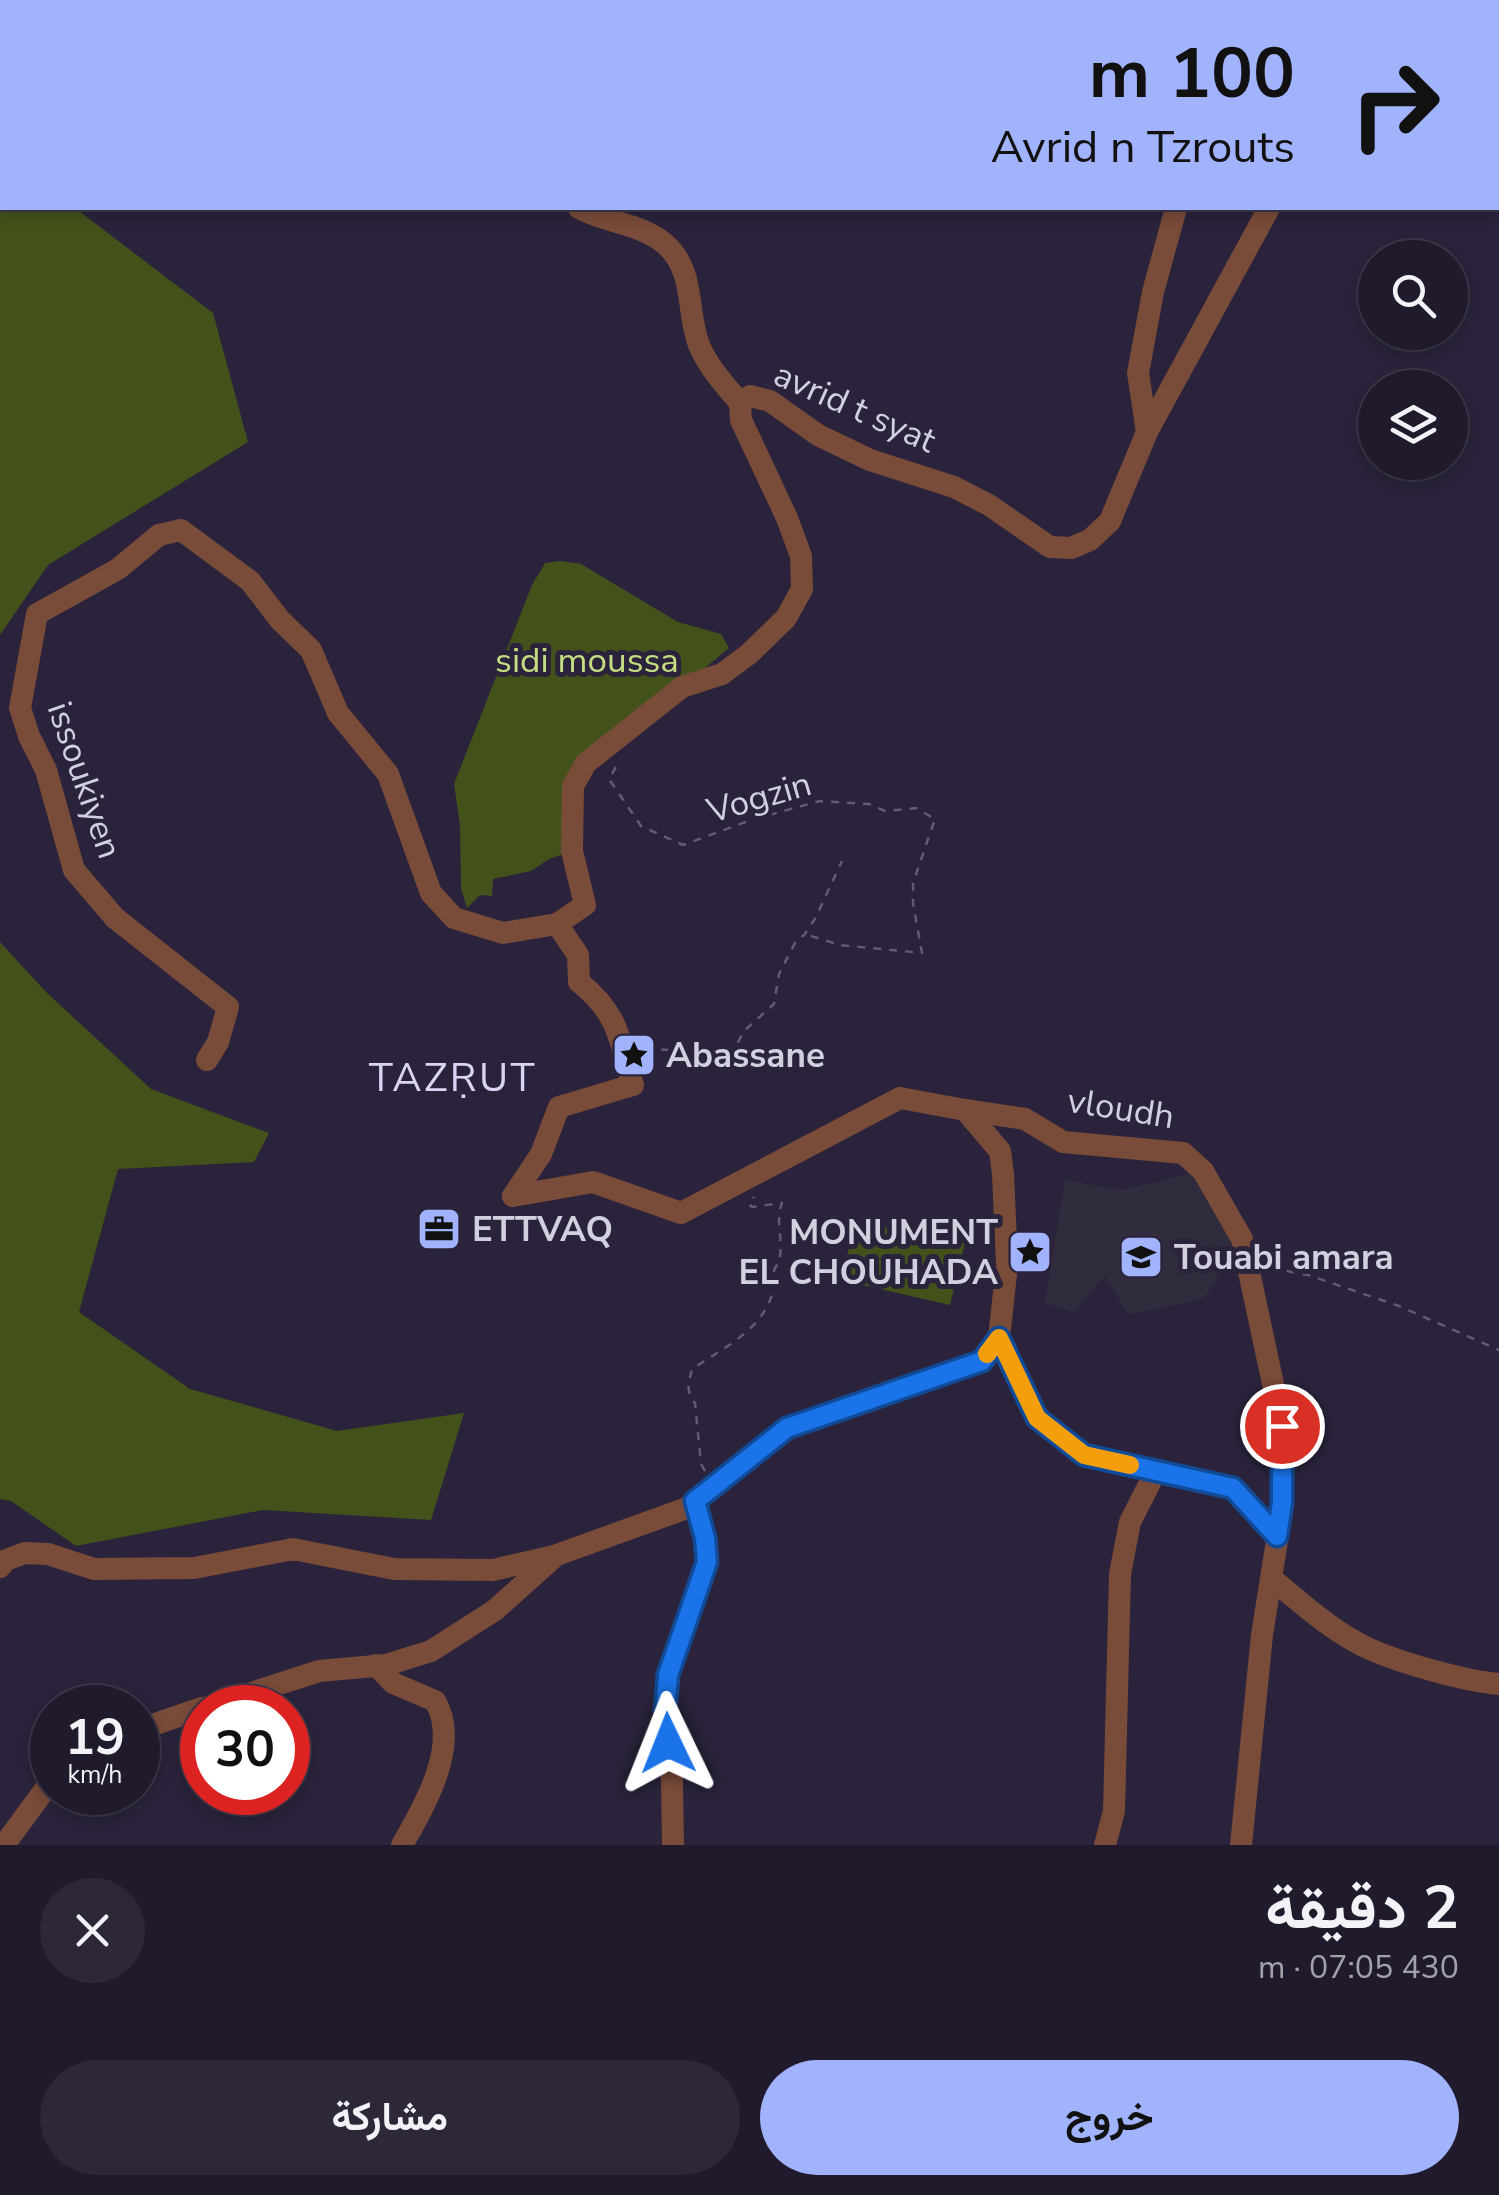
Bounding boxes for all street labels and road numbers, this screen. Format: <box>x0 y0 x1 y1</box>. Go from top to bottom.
street label: avrid t syat <box>766 351 944 464</box>
street label: issoukiyen <box>36 696 133 865</box>
street label: Vogzin <box>701 760 817 835</box>
street label: vloudh <box>1064 1077 1178 1140</box>

